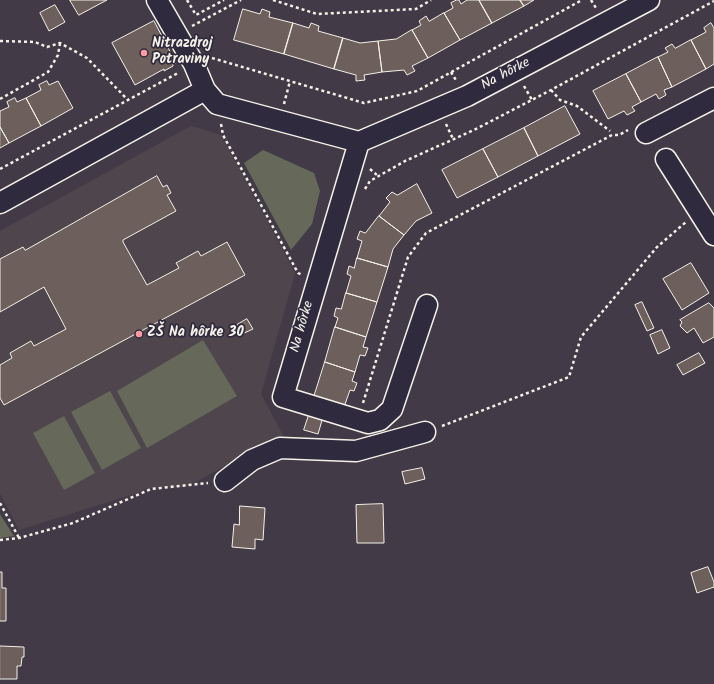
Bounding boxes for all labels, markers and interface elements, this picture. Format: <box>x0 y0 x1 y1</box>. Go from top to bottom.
place label: Nitrazdroj Potraviny <box>152 37 212 70</box>
marker: Nitrazdroj Potraviny <box>139 48 149 58</box>
street label: Na hôrke <box>479 55 533 95</box>
street label: Na hôrke <box>288 299 318 355</box>
place label: ZŠ Na hôrke 30 <box>147 326 244 342</box>
marker: ZŠ Na hôrke 30 <box>134 329 144 339</box>

